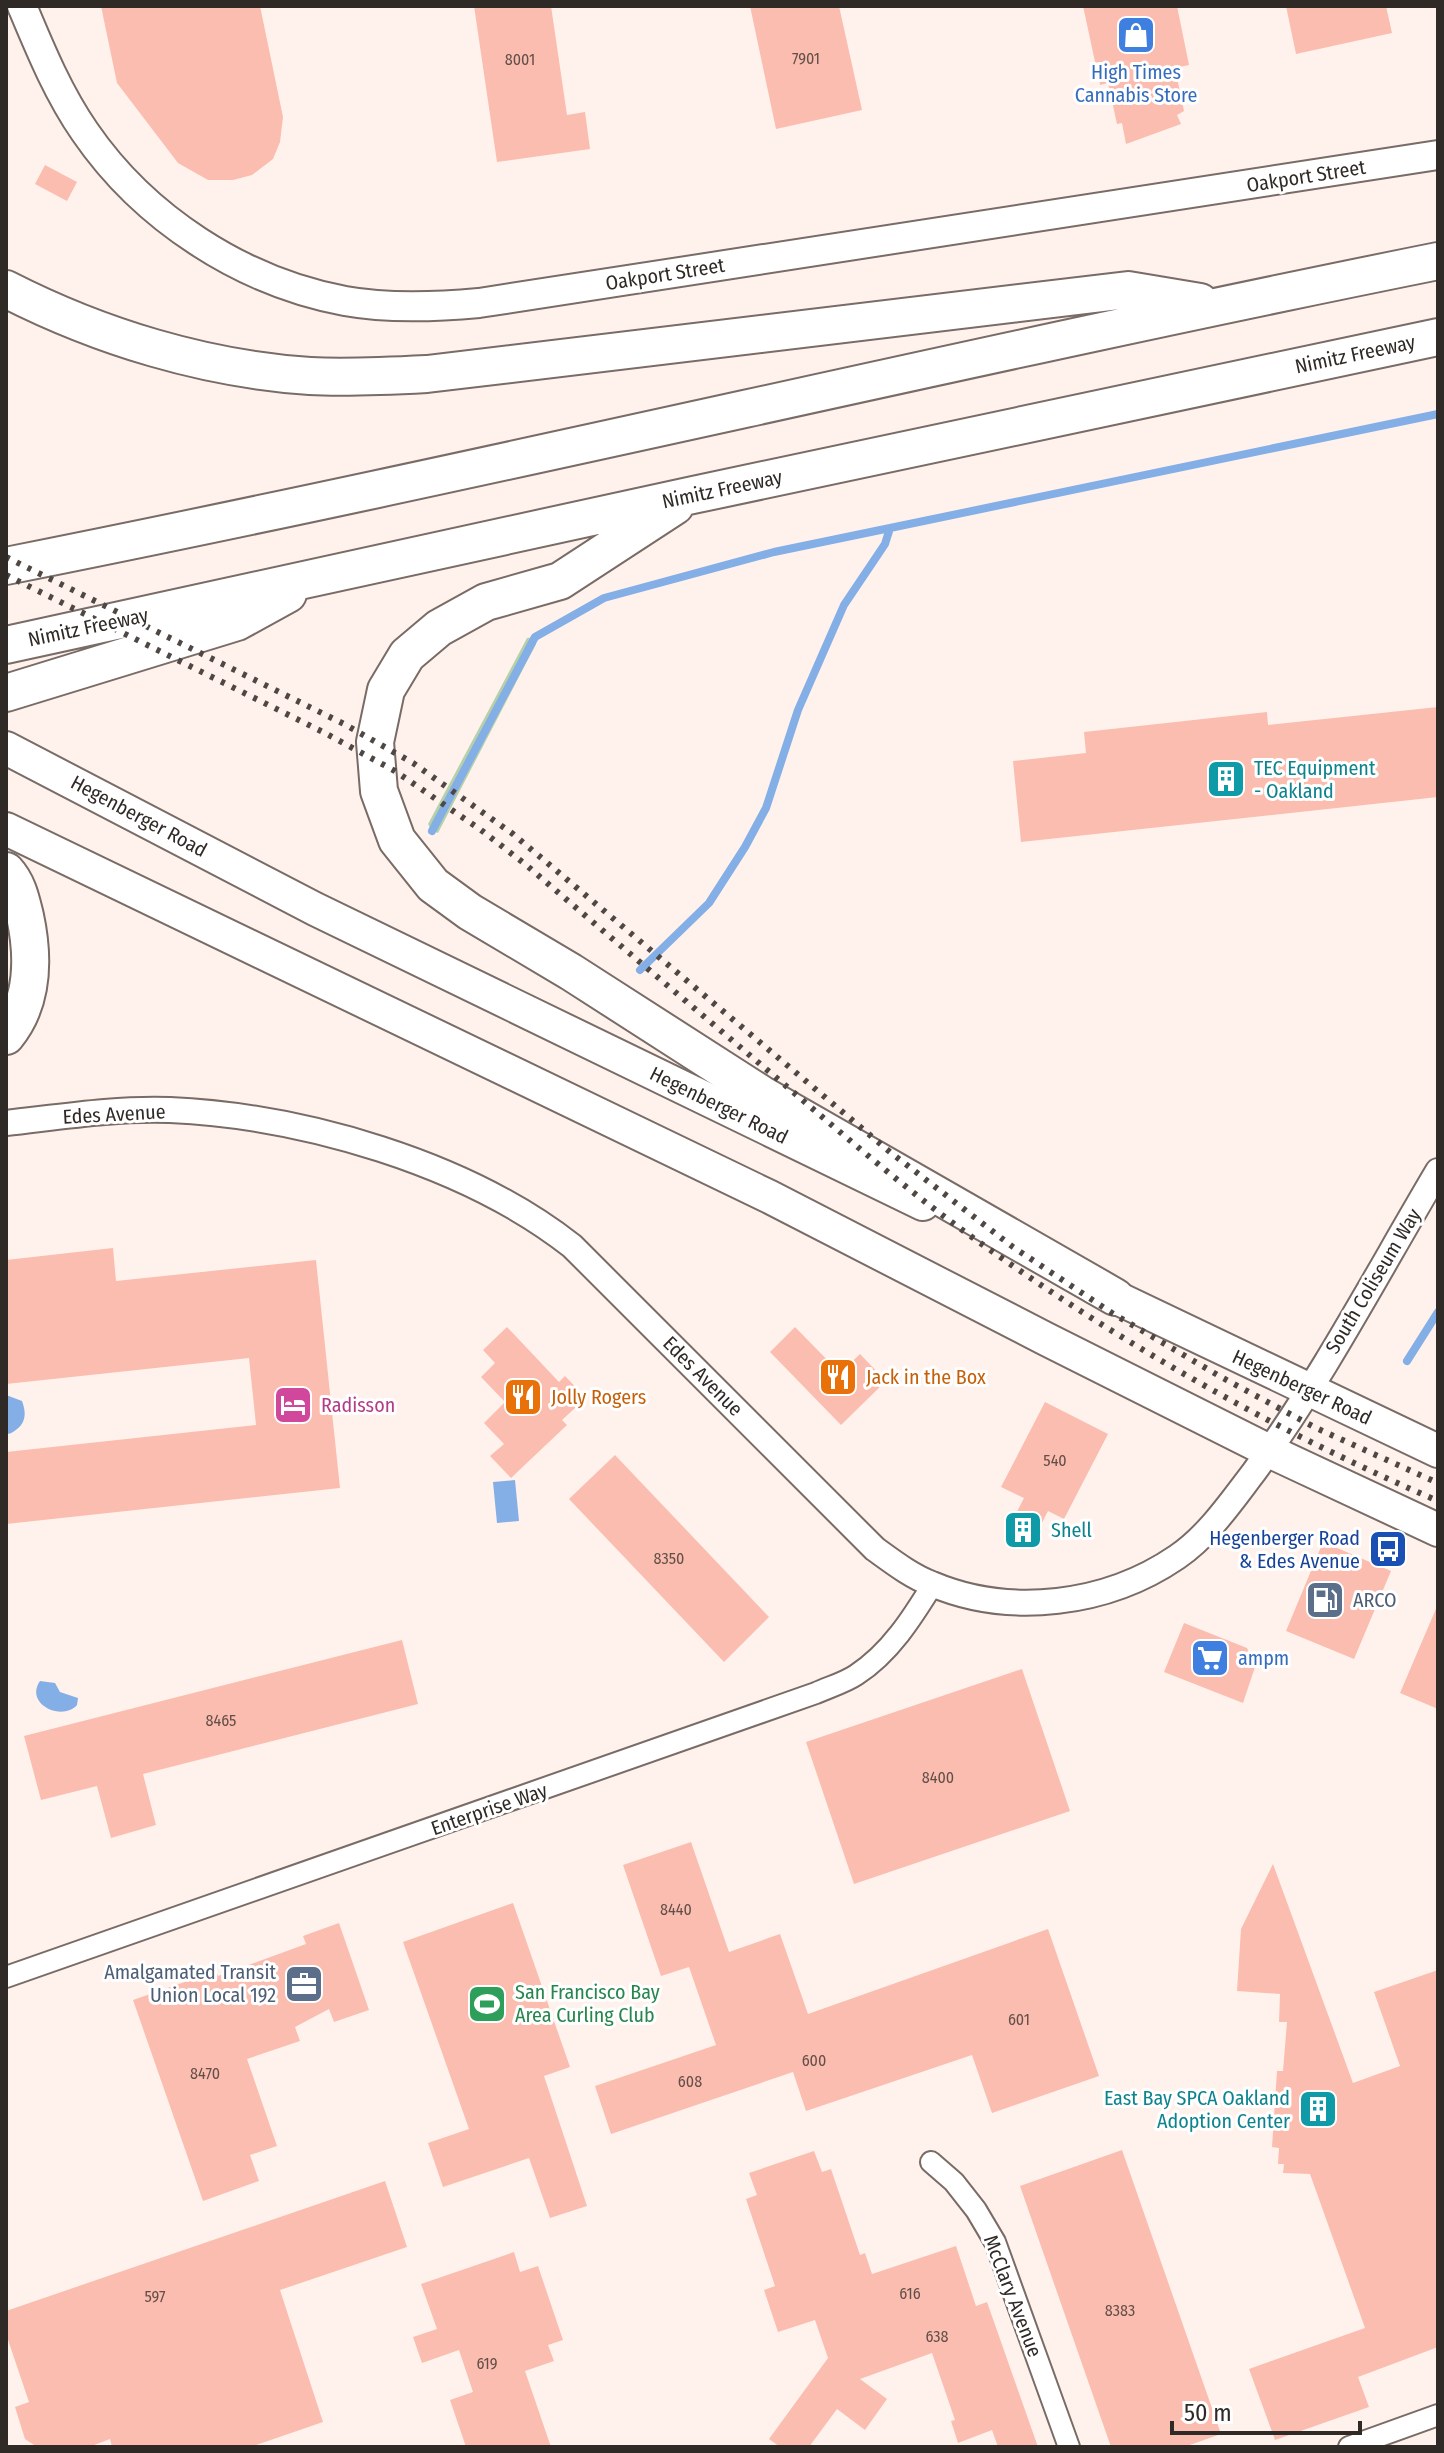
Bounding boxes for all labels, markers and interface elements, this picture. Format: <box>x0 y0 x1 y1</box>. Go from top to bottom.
shop icon: High Times Cannabis Store <box>1115 14 1157 56</box>
house number: 7901 <box>792 49 820 68</box>
house number: 8001 <box>505 50 535 69</box>
place label: High Times Cannabis Store <box>1075 60 1197 107</box>
street label: Oakport Street <box>1245 155 1368 197</box>
street label: Oakport Street <box>604 253 727 295</box>
street label: Nimitz Freeway <box>1293 330 1417 378</box>
street label: Nimitz Freeway <box>660 465 784 513</box>
street label: Nimitz Freeway <box>26 603 150 651</box>
place label: TEC Equipment - Oakland <box>1254 756 1376 803</box>
building icon: TEC Equipment - Oakland <box>1205 758 1247 800</box>
street label: Hegenberger Road <box>67 770 211 862</box>
street label: Hegenberger Road <box>646 1061 792 1149</box>
street label: Edes Avenue <box>62 1099 166 1129</box>
street label: South Coliseum Way <box>1320 1204 1426 1358</box>
street label: Edes Avenue <box>658 1331 748 1421</box>
street label: Hegenberger Road <box>1229 1344 1375 1430</box>
restaurant icon: Jack in the Box <box>817 1356 859 1398</box>
place label: Jack in the Box <box>866 1365 986 1389</box>
restaurant icon: Jolly Rogers <box>502 1376 544 1418</box>
hotel icon: Radisson <box>272 1384 314 1426</box>
place label: Jolly Rogers <box>551 1385 646 1409</box>
place label: Radisson <box>321 1393 395 1417</box>
house number: 540 <box>1043 1451 1067 1470</box>
building icon: Shell <box>1002 1509 1044 1551</box>
place label: Shell <box>1051 1518 1092 1542</box>
place label: Hegenberger Road & Edes Avenue <box>1209 1526 1360 1573</box>
bus stop icon: Hegenberger Road & Edes Avenue <box>1367 1528 1409 1570</box>
house number: 8350 <box>654 1549 684 1568</box>
fuel station icon: ARCO <box>1304 1579 1346 1621</box>
place label: ARCO <box>1353 1588 1397 1612</box>
supermarket icon: ampm <box>1189 1637 1231 1679</box>
place label: ampm <box>1238 1646 1289 1670</box>
house number: 8465 <box>206 1711 236 1730</box>
house number: 8400 <box>922 1768 954 1787</box>
street label: Enterprise Way <box>428 1778 550 1840</box>
house number: 8440 <box>660 1900 692 1919</box>
place label: Amalgamated Transit Union Local 192 <box>104 1960 276 2007</box>
office icon: Amalgamated Transit Union Local 192 <box>283 1963 325 2005</box>
place label: San Francisco Bay Area Curling Club <box>515 1980 660 2027</box>
sports icon: San Francisco Bay Area Curling Club <box>466 1983 508 2025</box>
house number: 601 <box>1008 2010 1030 2029</box>
house number: 600 <box>802 2051 826 2070</box>
house number: 8470 <box>190 2064 220 2083</box>
house number: 608 <box>678 2072 702 2091</box>
place label: East Bay SPCA Oakland Adoption Center <box>1104 2086 1290 2133</box>
building icon: East Bay SPCA Oakland Adoption Center <box>1297 2088 1339 2130</box>
street label: McClary Avenue <box>979 2232 1047 2360</box>
house number: 616 <box>899 2284 921 2303</box>
house number: 597 <box>144 2287 166 2306</box>
house number: 8383 <box>1105 2301 1135 2320</box>
house number: 638 <box>925 2327 949 2346</box>
house number: 619 <box>476 2354 498 2373</box>
scale bar <box>1172 2385 1360 2435</box>
text: 50 m <box>1184 2399 1232 2427</box>

